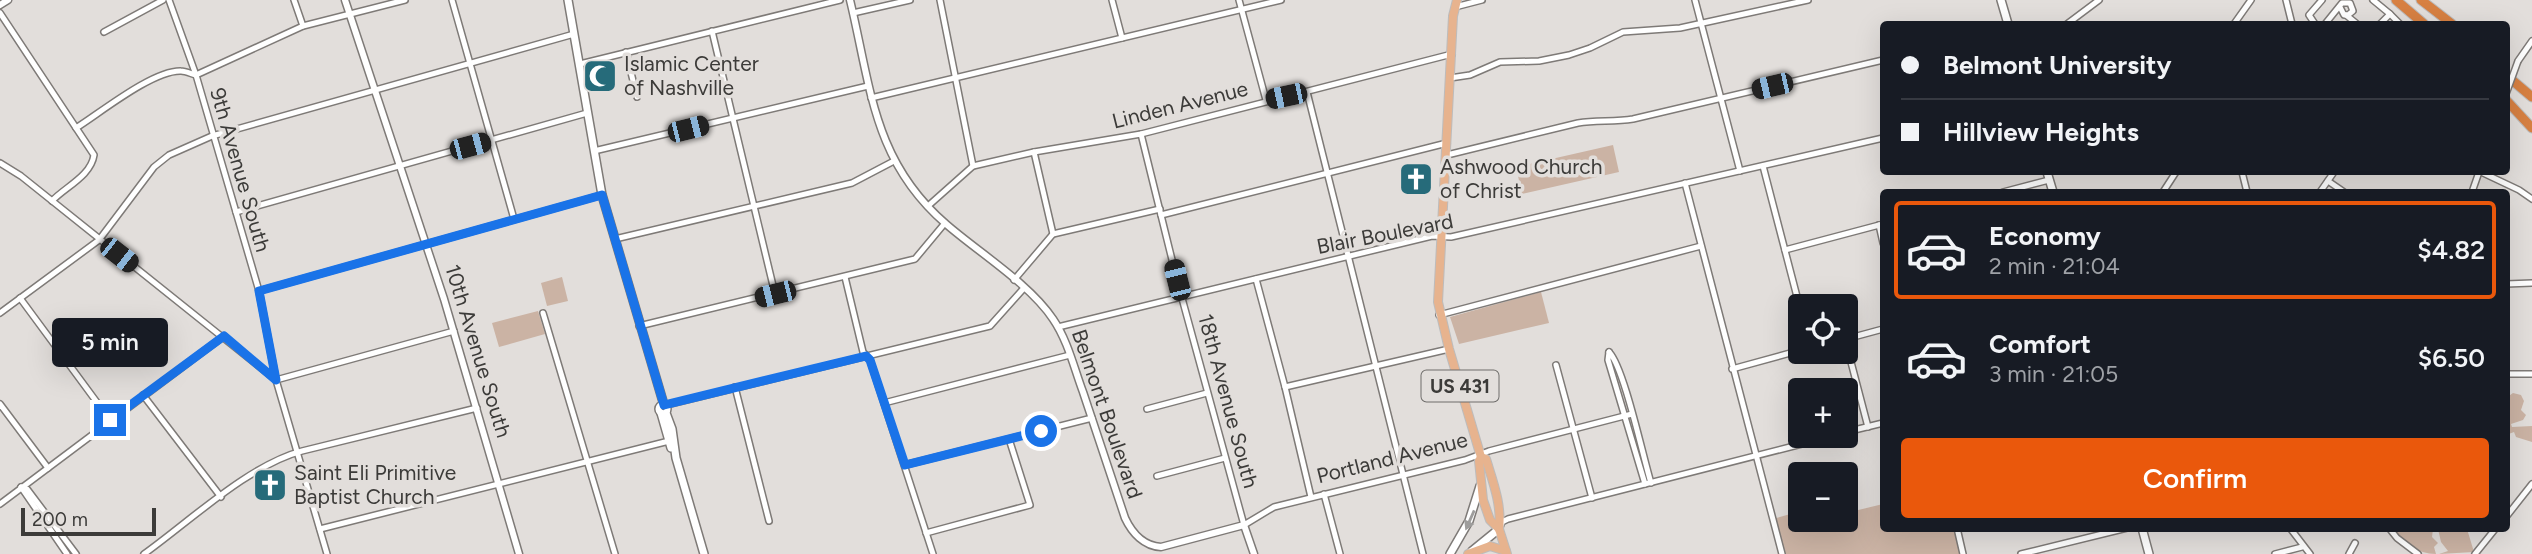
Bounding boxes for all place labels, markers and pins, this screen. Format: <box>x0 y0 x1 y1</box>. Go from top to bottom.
place label: Islamic Center of Nashville <box>624 51 759 100</box>
mosque icon: Islamic Center of Nashville <box>581 57 619 95</box>
place label: Ashwood Church of Christ <box>1440 154 1602 203</box>
church icon: Ashwood Church of Christ <box>1397 160 1435 198</box>
place label: Saint Eli Primitive Baptist Church <box>294 460 456 509</box>
church icon: Saint Eli Primitive Baptist Church <box>251 466 289 504</box>

